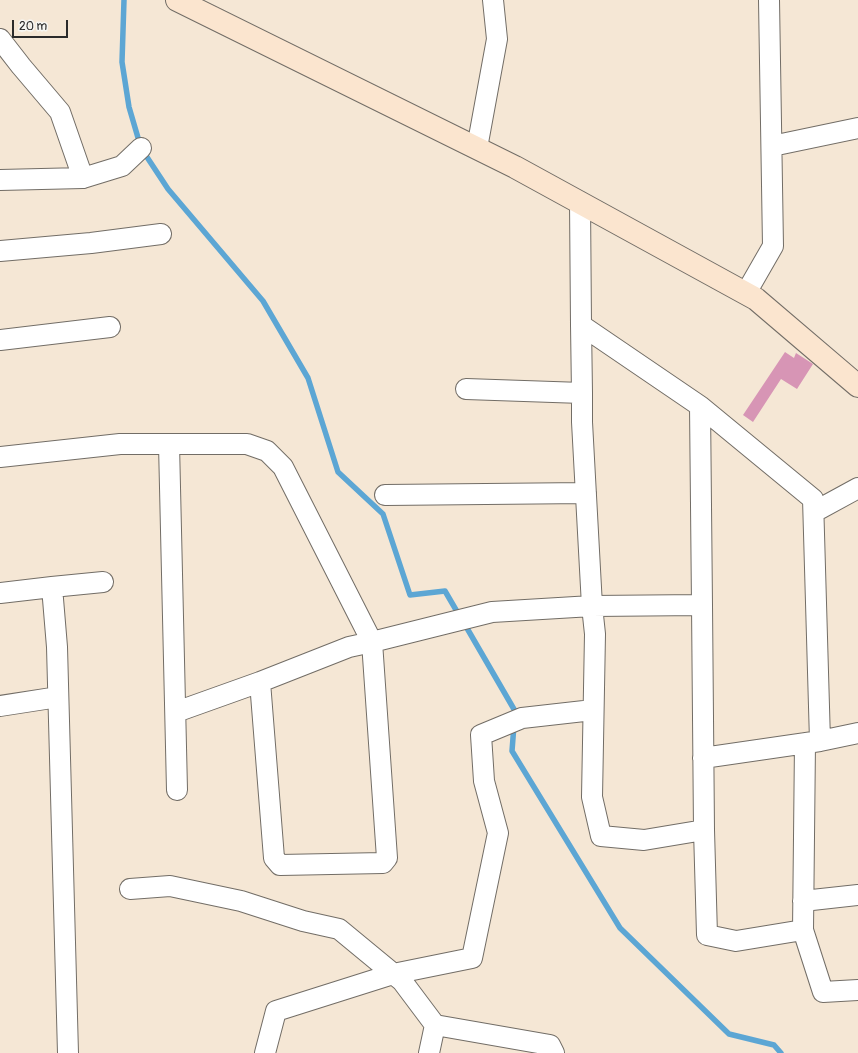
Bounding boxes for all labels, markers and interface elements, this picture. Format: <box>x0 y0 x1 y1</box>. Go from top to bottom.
scale bar <box>14 12 70 38</box>
text: 20 m <box>19 19 47 34</box>

